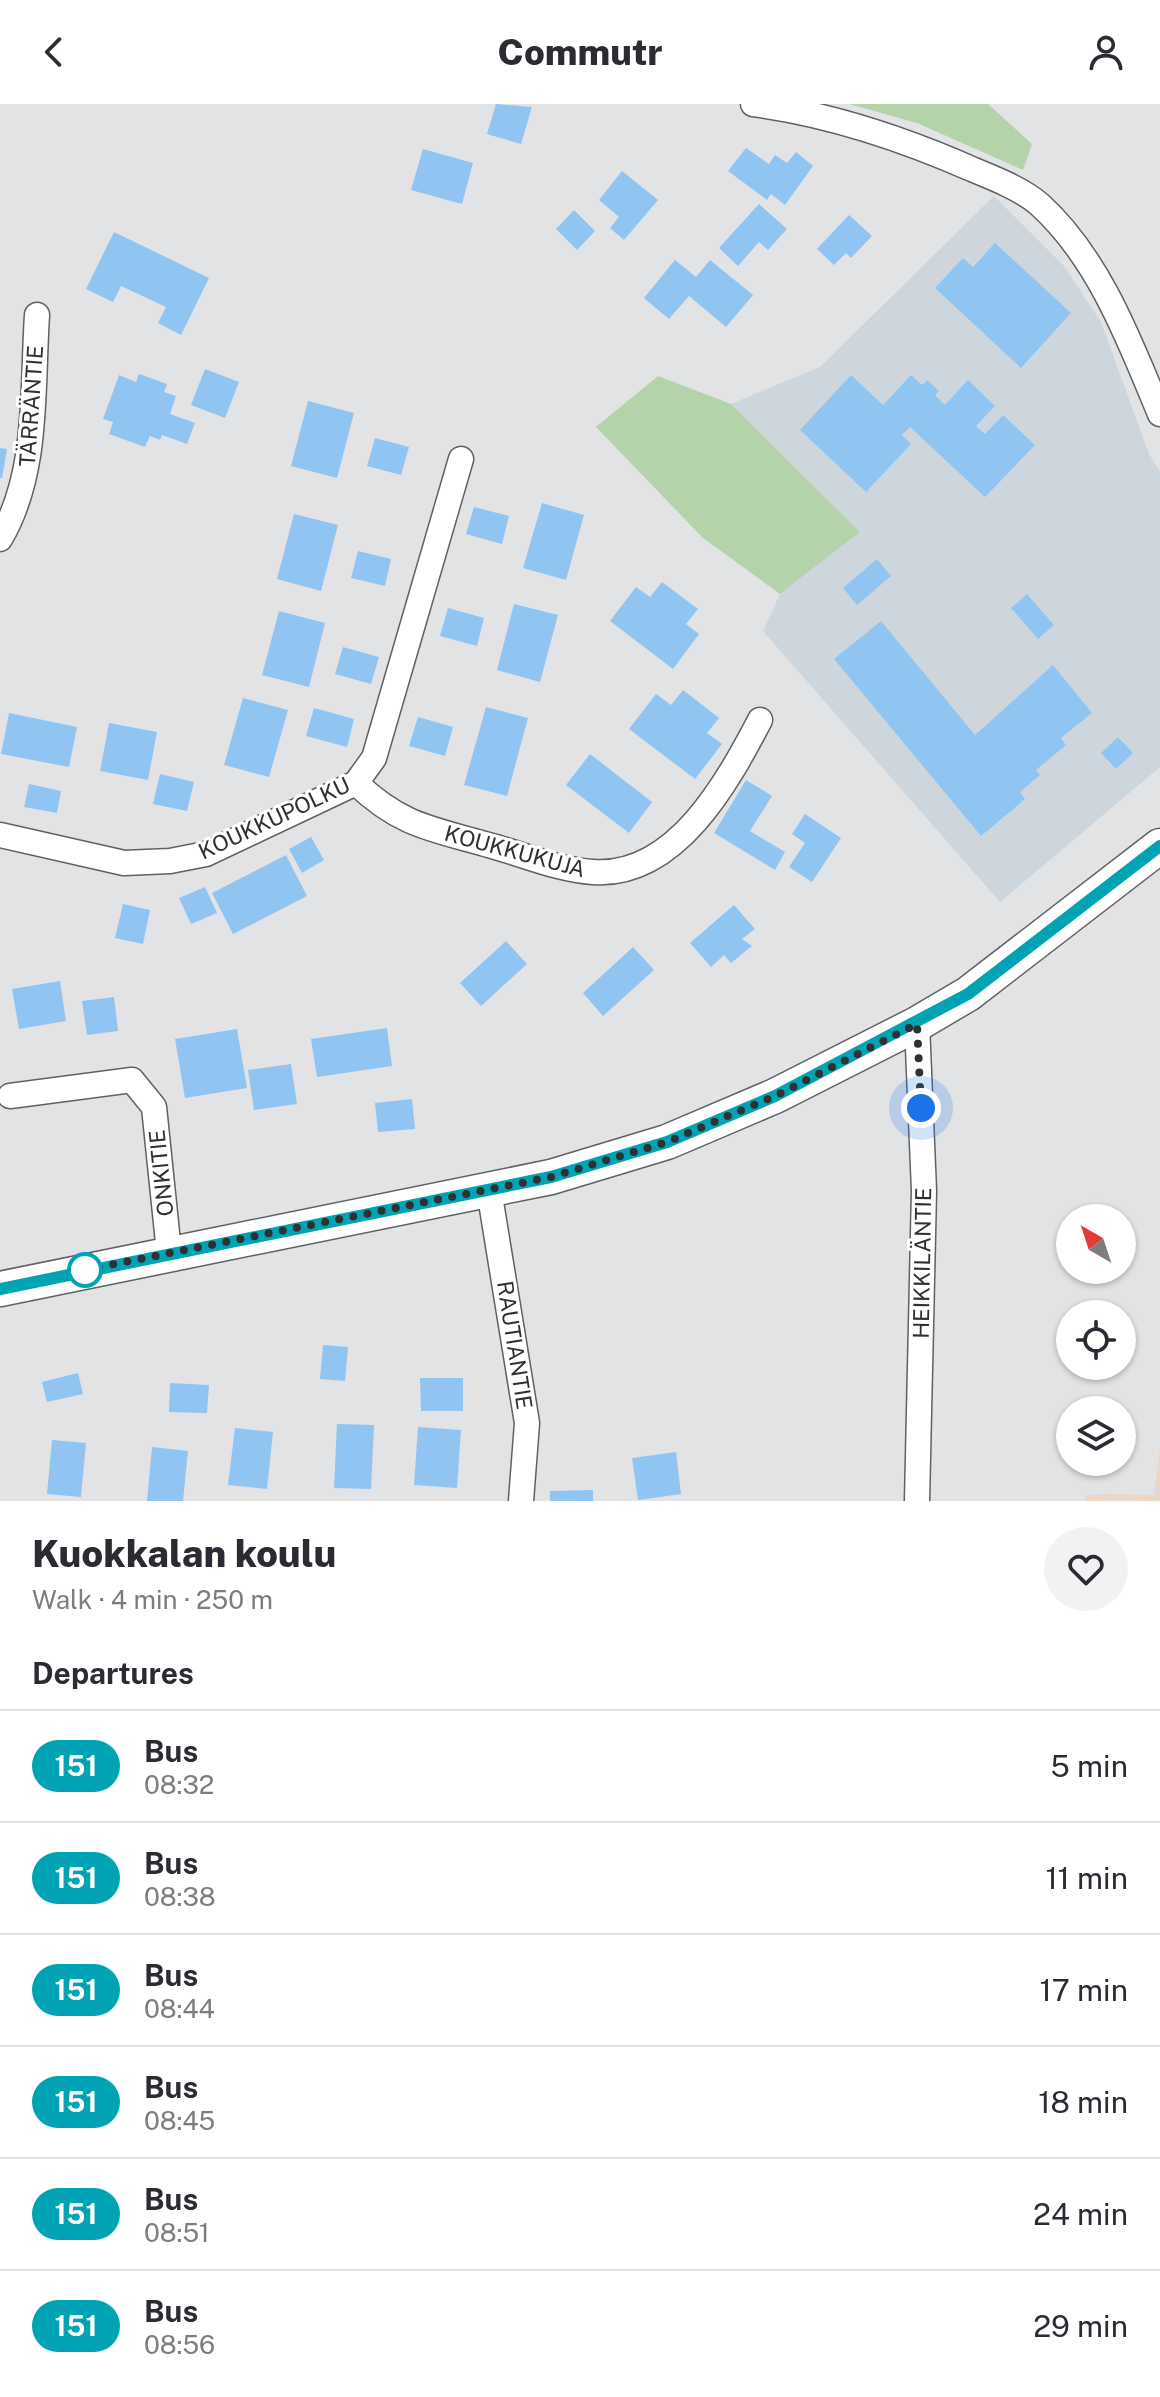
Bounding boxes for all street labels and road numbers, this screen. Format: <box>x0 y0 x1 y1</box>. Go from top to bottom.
street label: TÄRRÄNTIE <box>13 344 48 468</box>
street label: KOUKKUPOLKU <box>194 772 354 864</box>
street label: KOUKKUKUJA <box>442 820 588 882</box>
street label: ONKITIE <box>144 1128 178 1218</box>
street label: HEIKKILÄNTIE <box>907 1187 936 1339</box>
street label: RAUTIANTIE <box>492 1279 538 1411</box>

